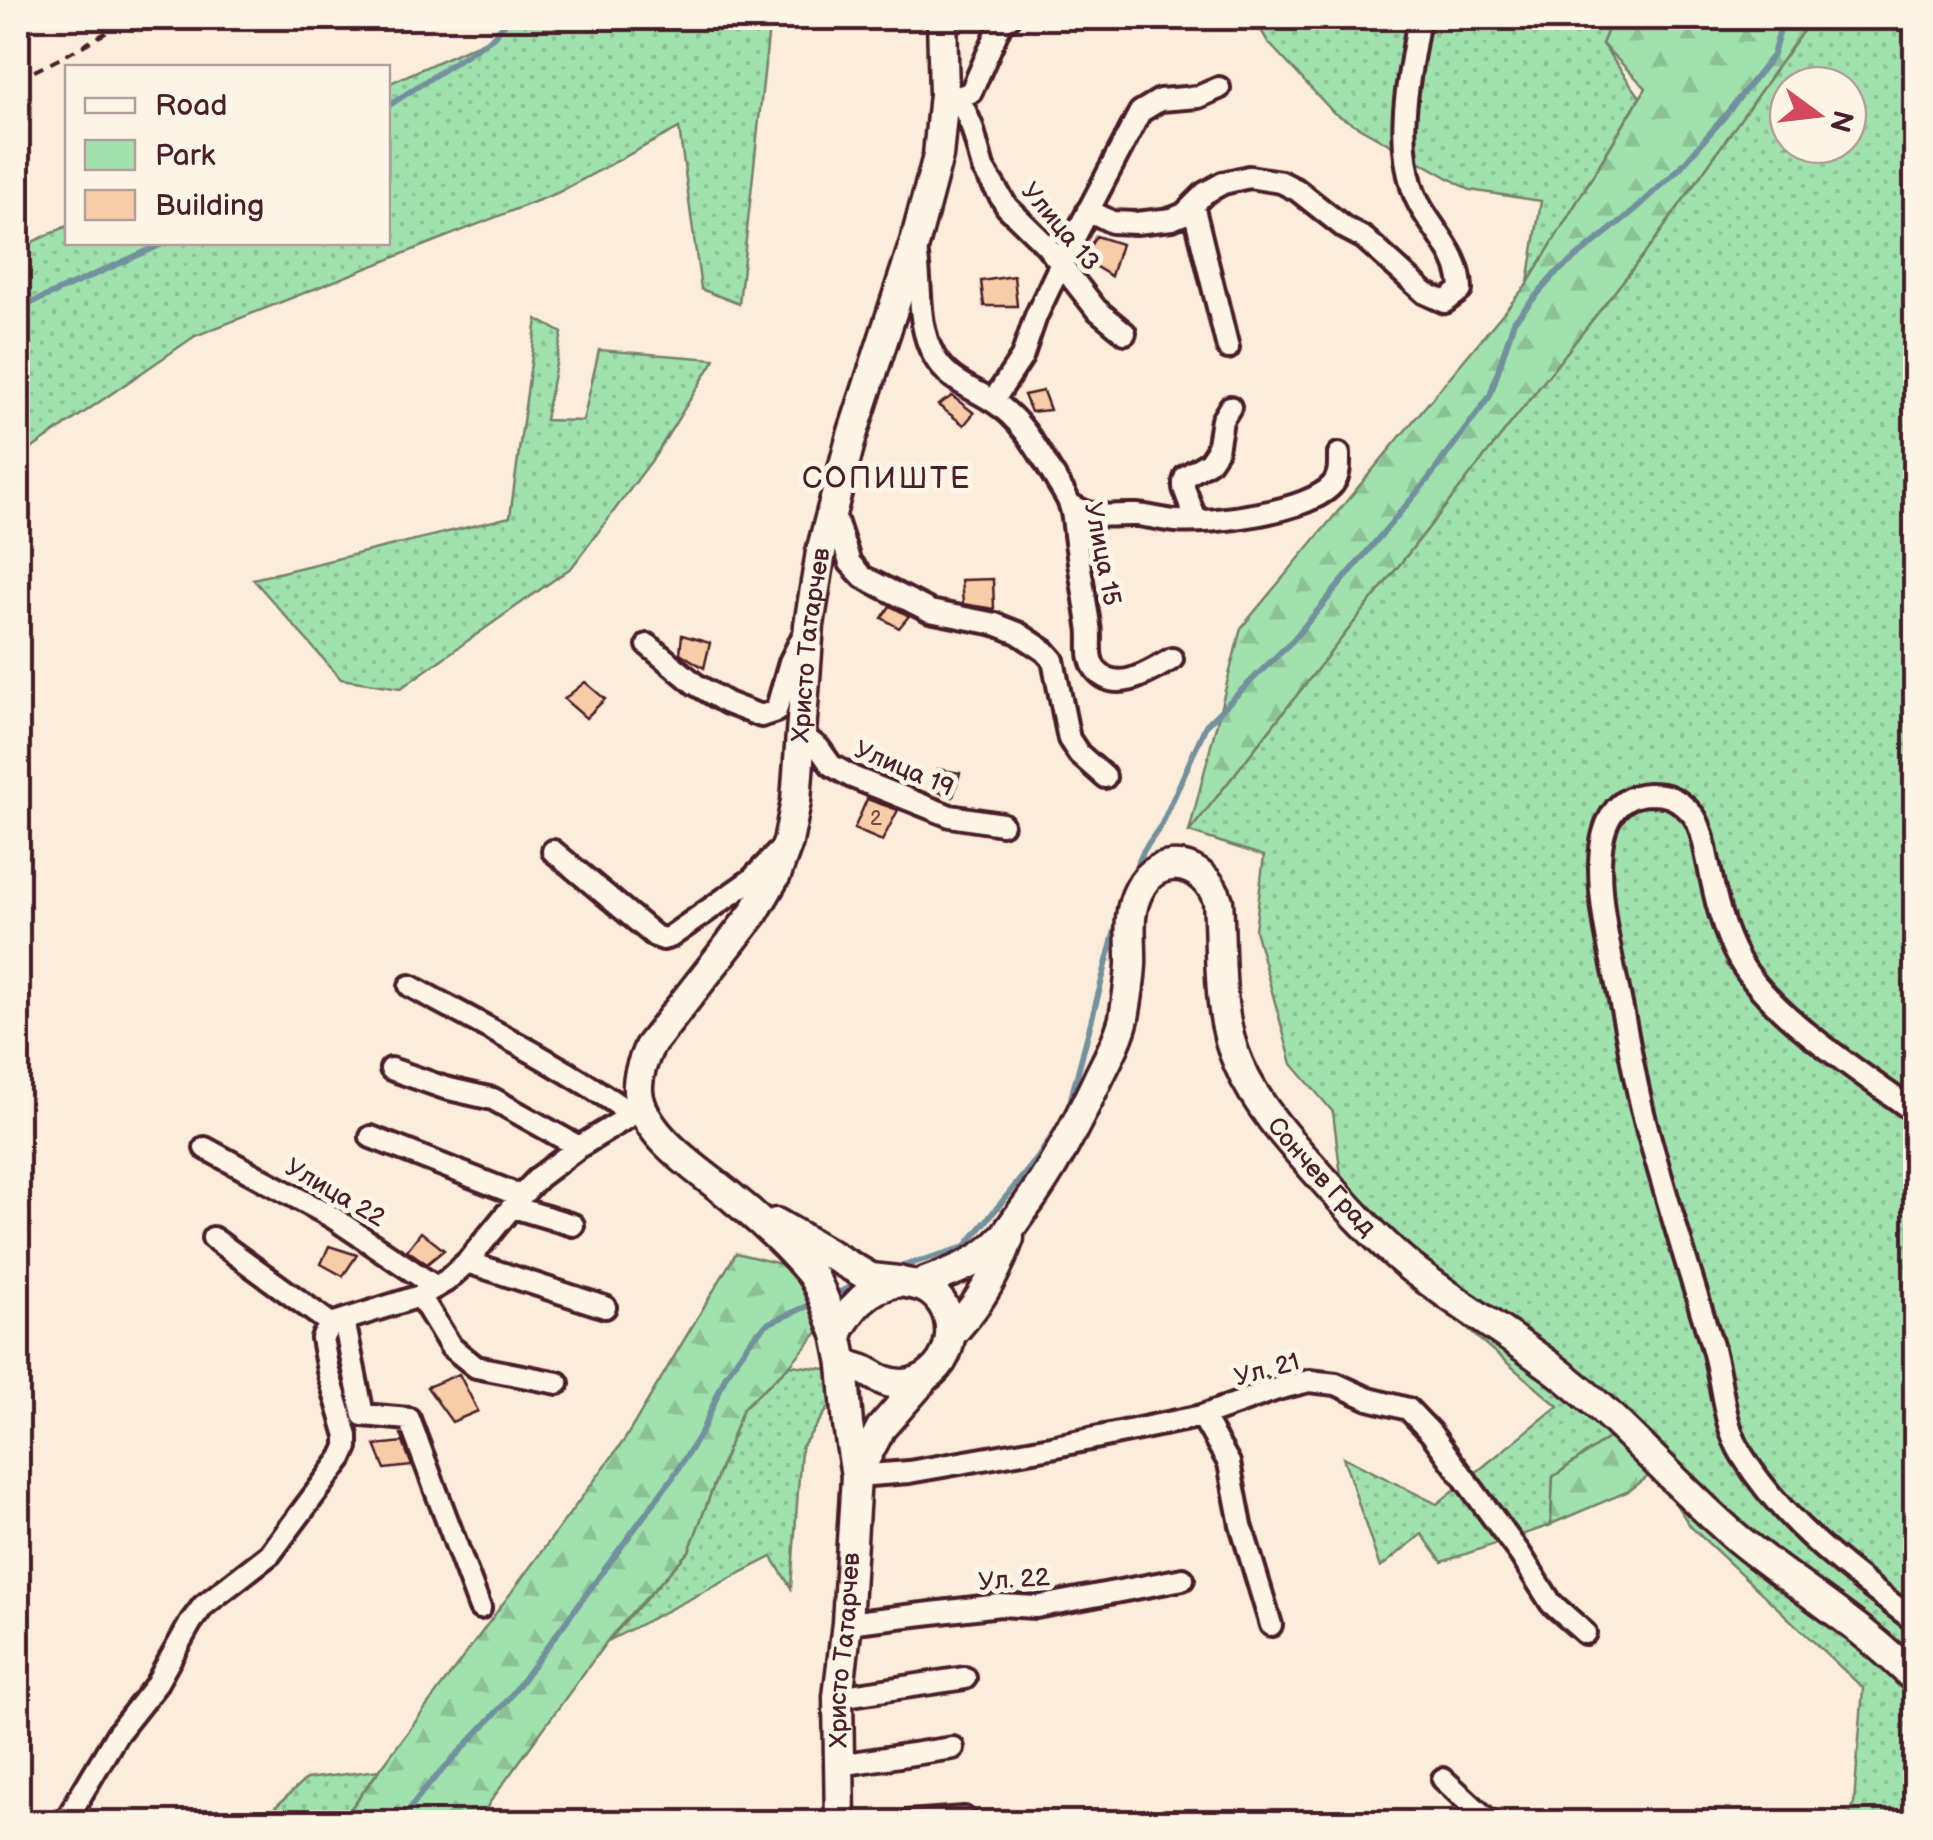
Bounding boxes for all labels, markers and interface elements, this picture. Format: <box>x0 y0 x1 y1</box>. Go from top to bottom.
legend <box>65 65 390 245</box>
north arrow <box>1768 65 1868 165</box>
text: Road <box>155 88 228 124</box>
text: N <box>1822 107 1859 136</box>
text: Park <box>155 138 215 174</box>
street label: Улица 13 <box>1014 177 1106 277</box>
text: Building <box>155 188 264 224</box>
district label: СОПИШТЕ <box>802 461 972 497</box>
street label: Улица 15 <box>1077 500 1127 608</box>
street label: Христо Татарчев <box>785 545 837 744</box>
street label: Улица 19 <box>850 734 958 804</box>
house number: 2 <box>870 807 882 831</box>
street label: Сончев Град <box>1261 1111 1383 1242</box>
street label: Улица 22 <box>280 1152 391 1234</box>
street label: Ул. 21 <box>1231 1346 1303 1394</box>
street label: Христо Татарчев <box>822 1552 867 1748</box>
street label: Ул. 22 <box>977 1562 1051 1598</box>

